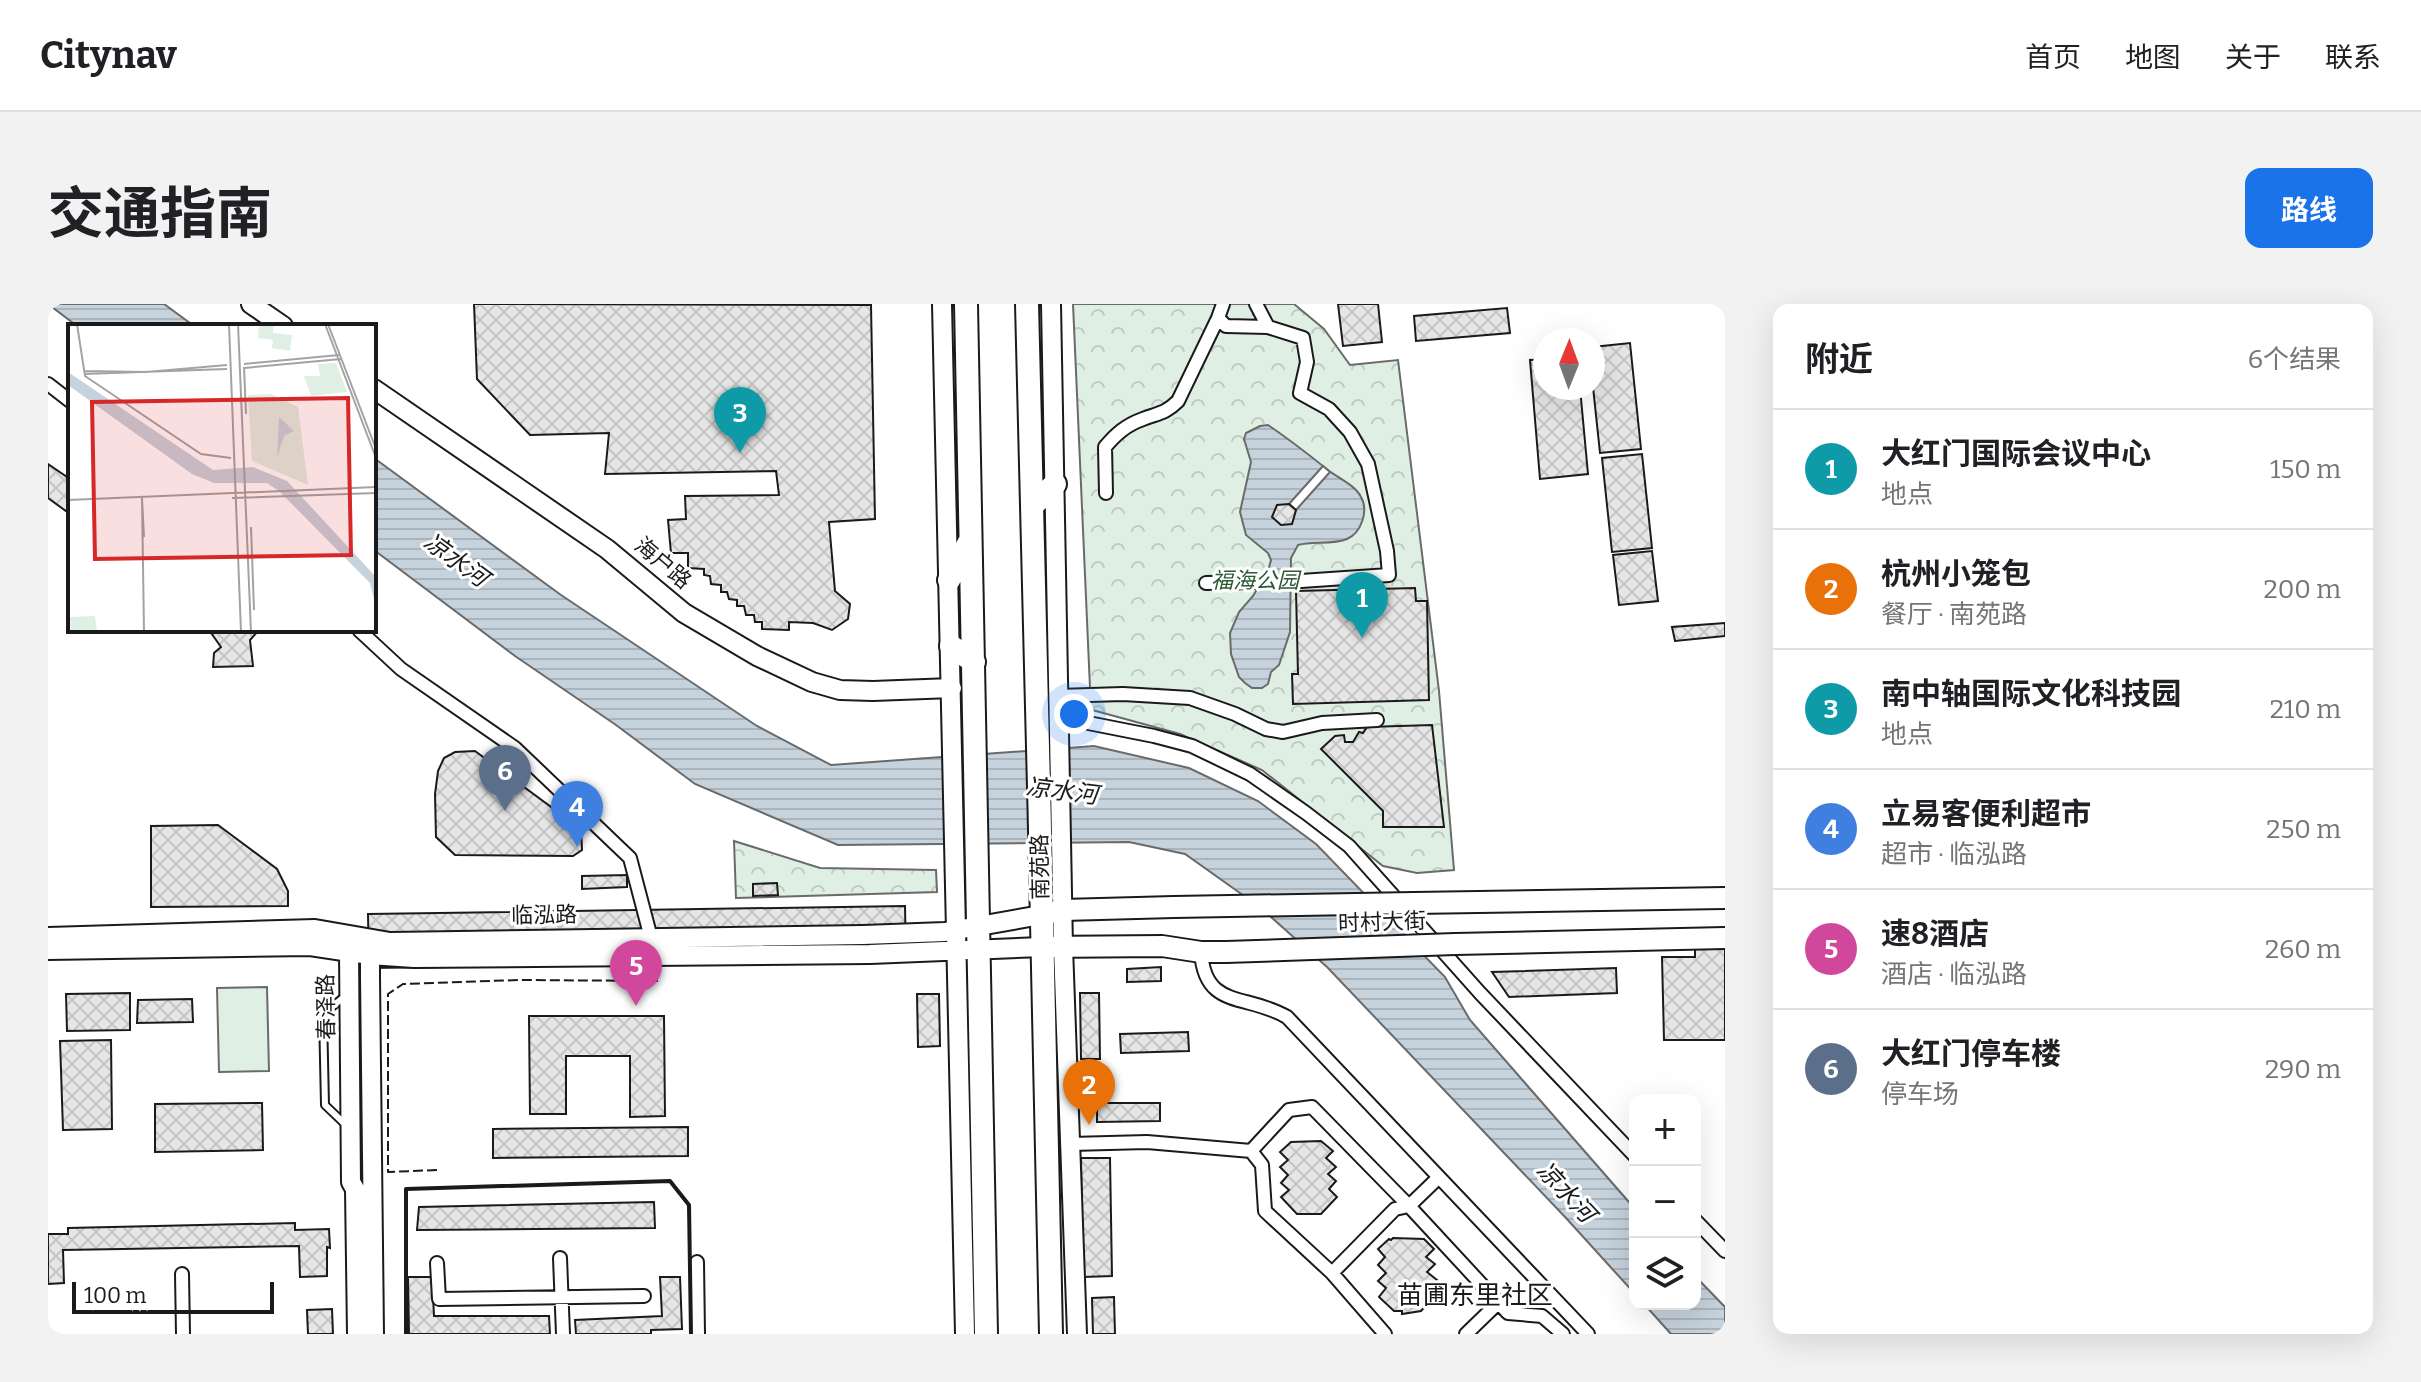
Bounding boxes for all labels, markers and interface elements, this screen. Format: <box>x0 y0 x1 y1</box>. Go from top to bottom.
text: Citynav <box>40 32 177 78</box>
text: 首页 <box>2025 41 2081 74</box>
text: 地图 <box>2125 41 2181 74</box>
text: 关于 <box>2225 41 2281 74</box>
text: 联系 <box>2325 41 2381 74</box>
button: 路线 <box>2245 168 2373 248</box>
text: 交通指南 <box>48 181 272 248</box>
inset map <box>68 324 376 632</box>
north arrow <box>1533 328 1605 400</box>
text: 附近 <box>1805 339 1873 380</box>
text: 6个结果 <box>2248 344 2341 375</box>
pin: 3 <box>714 387 766 453</box>
text: 大红门国际会议中心 <box>1881 436 2151 472</box>
text: 1 <box>1825 454 1837 485</box>
text: 150 m <box>2270 454 2341 485</box>
text: 地点 <box>1881 479 1933 510</box>
water label: 凉水河 <box>419 528 497 595</box>
street label: 海户路 <box>629 531 697 595</box>
text: 杭州小笼包 <box>1881 556 2031 592</box>
park label: 福海公园 <box>1211 567 1302 594</box>
pin: 1 <box>1336 572 1388 638</box>
text: 2 <box>1824 574 1838 605</box>
text: 200 m <box>2264 574 2341 605</box>
text: 餐厅 · 南苑路 <box>1881 599 2027 630</box>
text: 南中轴国际文化科技园 <box>1881 676 2181 712</box>
your location <box>1054 694 1094 734</box>
text: 3 <box>1824 694 1838 725</box>
text: 210 m <box>2270 694 2341 725</box>
text: 地点 <box>1881 719 1933 750</box>
pin: 6 <box>479 745 531 811</box>
water label: 凉水河 <box>1025 773 1103 810</box>
pin: 4 <box>551 781 603 847</box>
text: 立易客便利超市 <box>1881 796 2091 832</box>
text: 4 <box>1823 814 1839 845</box>
text: 250 m <box>2266 814 2341 845</box>
street label: 南苑路 <box>1026 834 1054 900</box>
text: 超市 · 临泓路 <box>1881 839 2027 870</box>
street label: 临泓路 <box>511 901 577 929</box>
street label: 时村大街 <box>1338 907 1426 937</box>
text: 速8酒店 <box>1881 916 1989 952</box>
text: 5 <box>1824 934 1838 965</box>
text: 260 m <box>2265 934 2341 965</box>
pin: 5 <box>610 940 662 1006</box>
text: 酒店 · 临泓路 <box>1881 959 2027 990</box>
street label: 春泽路 <box>312 974 340 1040</box>
text: 大红门停车楼 <box>1881 1036 2061 1072</box>
text: 6 <box>1823 1054 1839 1085</box>
text: 290 m <box>2265 1054 2341 1085</box>
pin: 2 <box>1063 1059 1115 1125</box>
text: 停车场 <box>1881 1079 1959 1110</box>
map controls <box>1629 1094 1701 1310</box>
button: + <box>1629 1094 1701 1166</box>
water label: 凉水河 <box>1531 1156 1604 1231</box>
button: − <box>1629 1166 1701 1238</box>
button: layers <box>1629 1238 1701 1310</box>
scale bar <box>72 1278 274 1314</box>
district label: 苗圃东里社区 <box>1397 1280 1553 1311</box>
text: 100 m <box>84 1282 147 1309</box>

